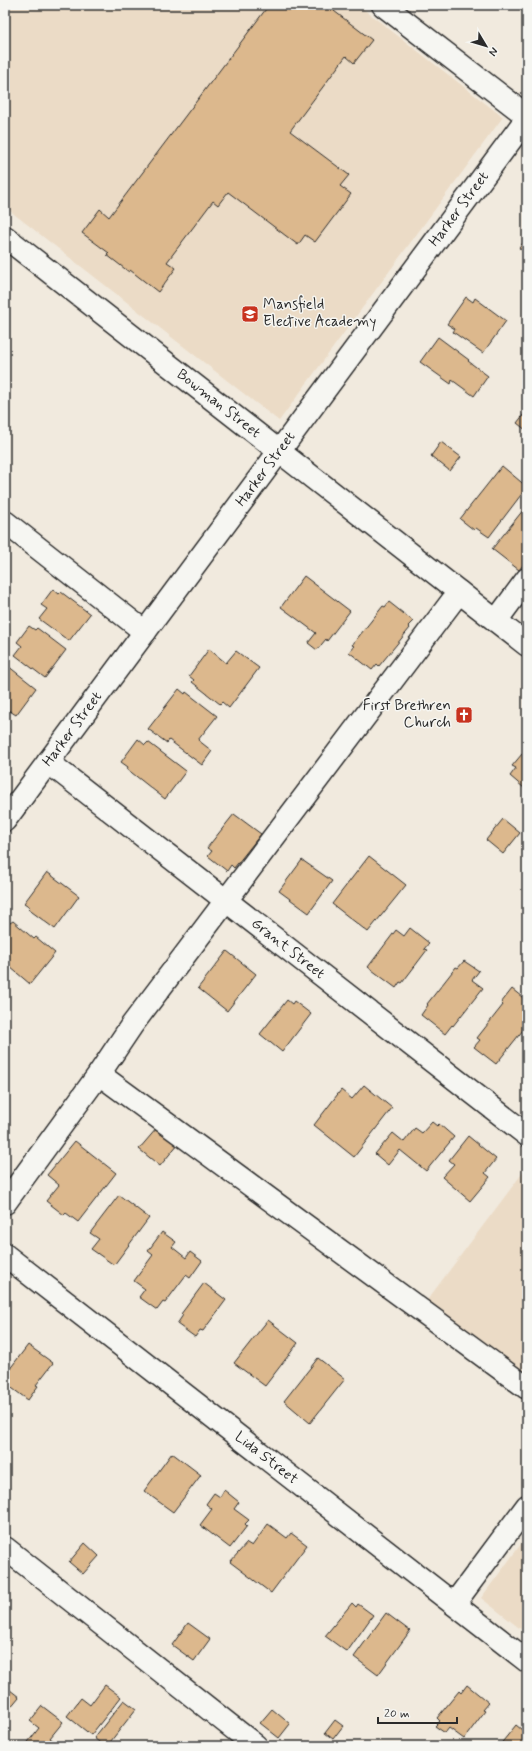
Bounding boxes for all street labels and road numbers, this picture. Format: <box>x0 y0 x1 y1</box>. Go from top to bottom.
street label: Harker Street <box>425 167 494 251</box>
street label: Bowman Street <box>172 365 265 443</box>
street label: Harker Street <box>231 427 300 511</box>
street label: Harker Street <box>38 687 107 771</box>
street label: Grant Street <box>247 914 329 984</box>
street label: Lida Street <box>230 1427 302 1489</box>

